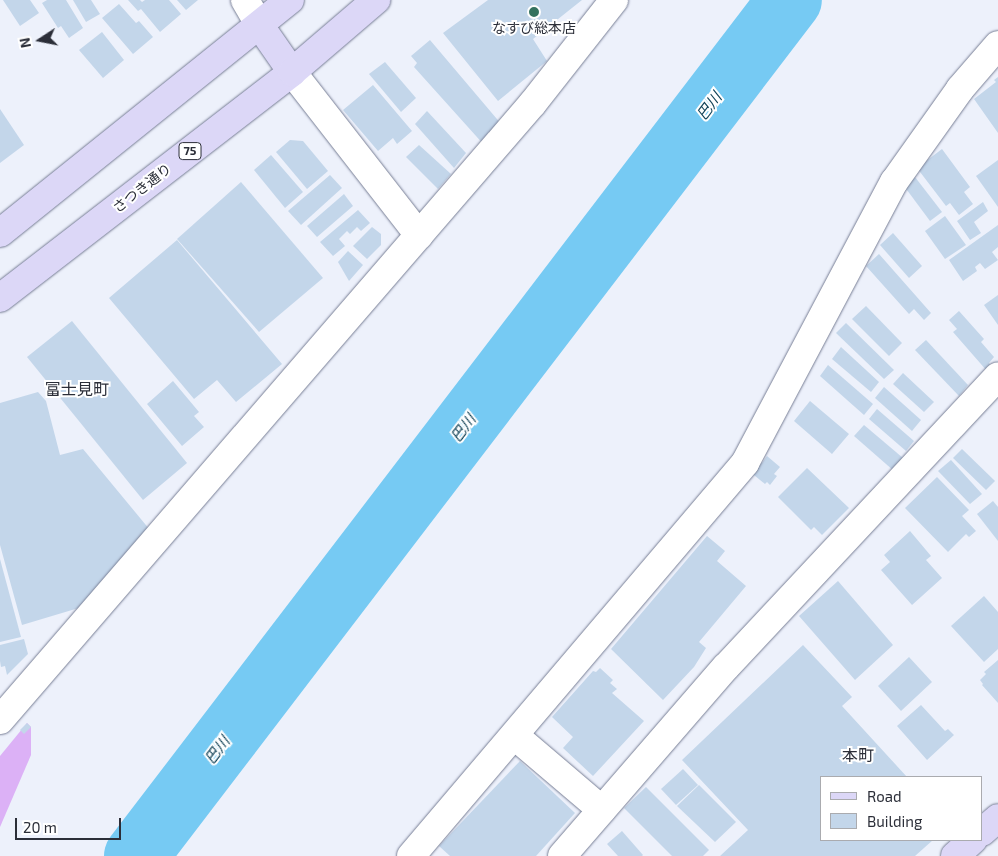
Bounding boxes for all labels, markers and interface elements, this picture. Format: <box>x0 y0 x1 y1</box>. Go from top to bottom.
marker: なすび総本店 <box>528 6 540 18</box>
north arrow <box>15 15 65 65</box>
place label: なすび総本店 <box>492 20 576 36</box>
text: N <box>15 36 34 50</box>
water label: 巴川 <box>693 89 725 123</box>
road number: 75 <box>178 142 202 160</box>
street label: さつき通り <box>109 160 175 216</box>
district label: 富士見町 <box>45 379 109 399</box>
water label: 巴川 <box>447 411 479 445</box>
water label: 巴川 <box>201 733 233 767</box>
district label: 本町 <box>842 745 874 765</box>
legend <box>820 776 983 841</box>
text: Road <box>867 787 902 805</box>
scale bar <box>18 808 124 840</box>
text: Building <box>867 812 922 830</box>
text: 20 m <box>23 818 57 836</box>

